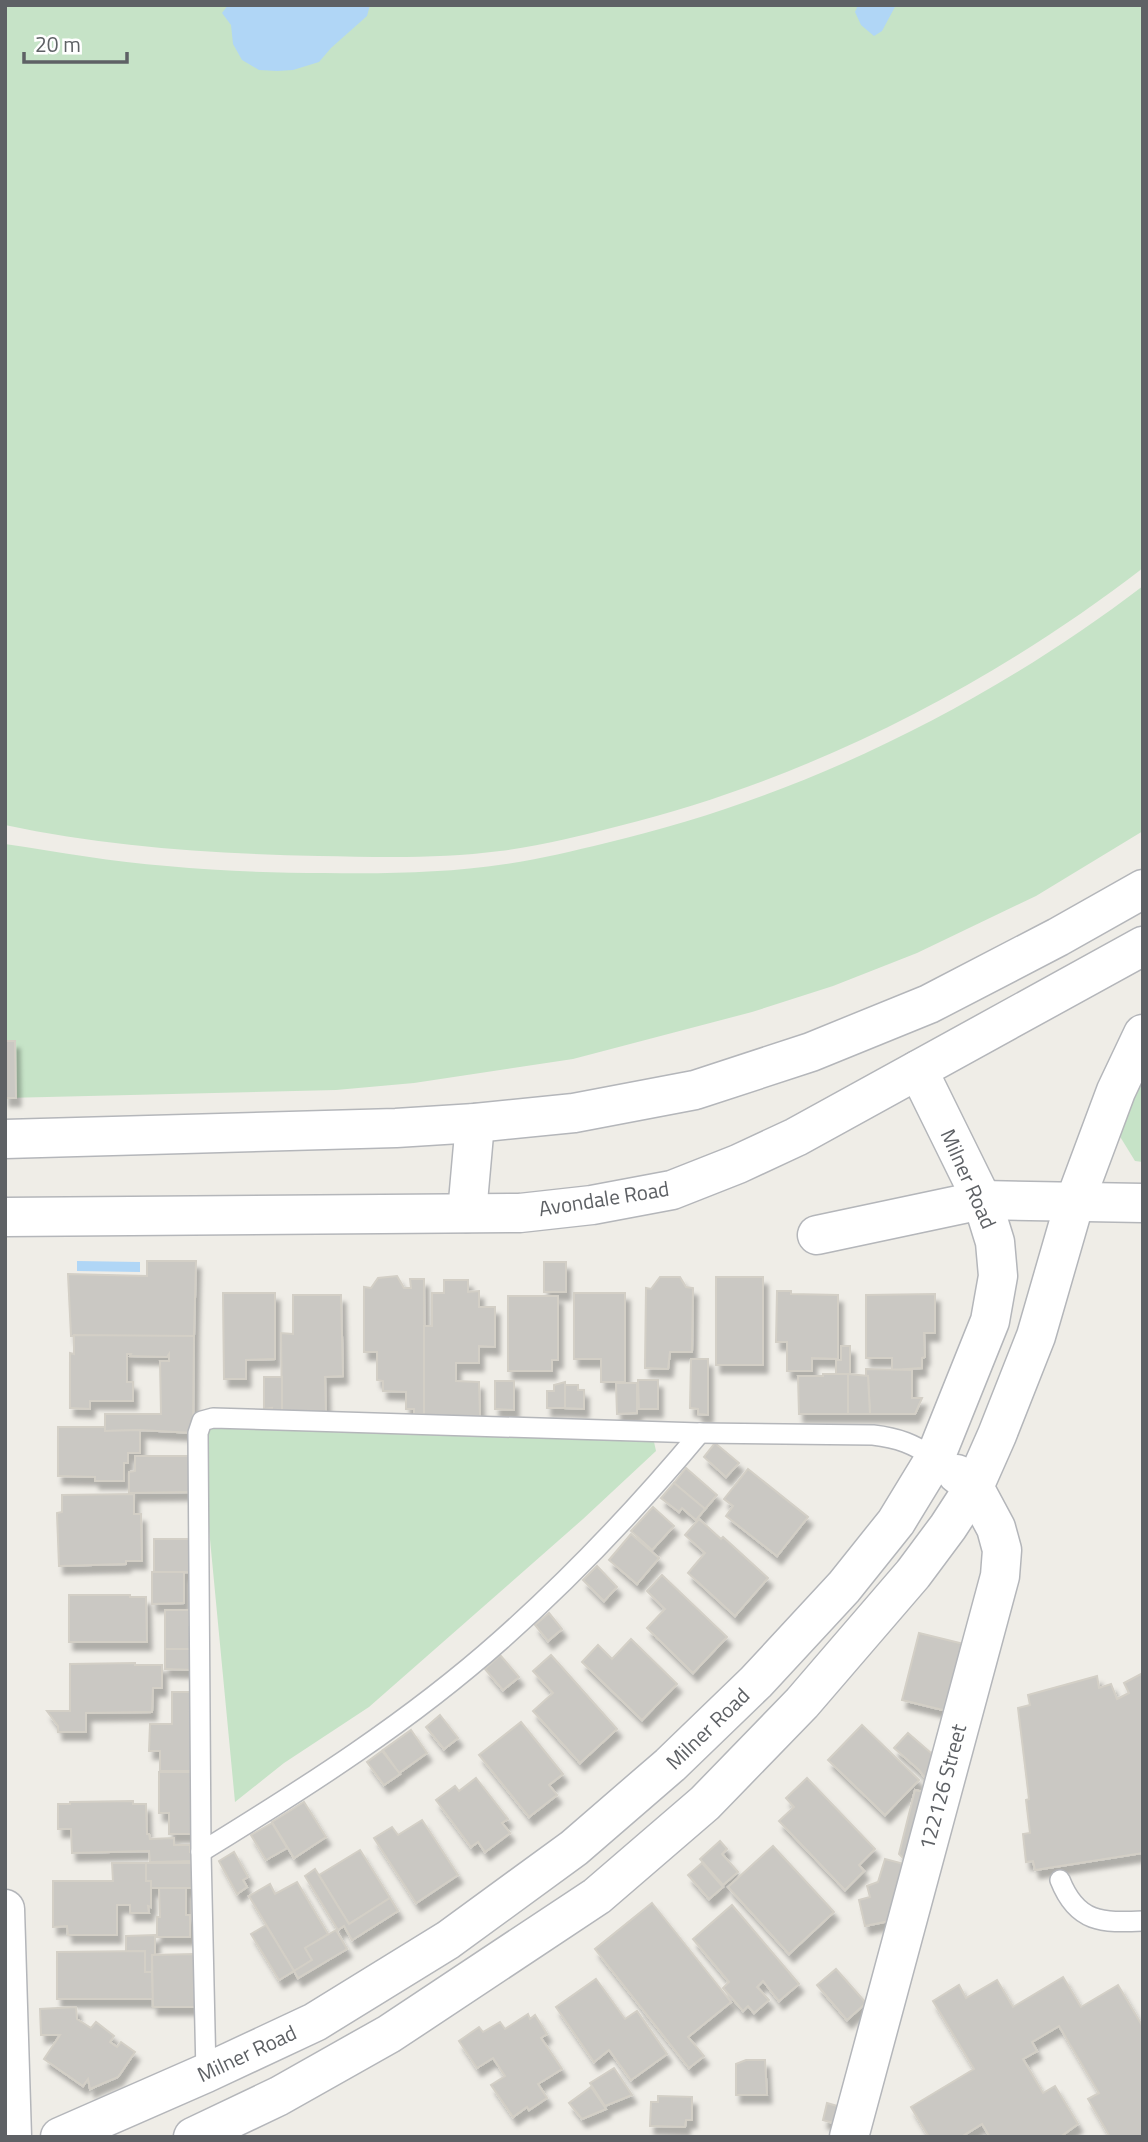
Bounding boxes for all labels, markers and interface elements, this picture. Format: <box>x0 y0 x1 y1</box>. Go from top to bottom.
scale bar <box>24 21 128 65</box>
text: 20 m <box>35 28 81 60</box>
street label: Milner Road <box>933 1124 1005 1234</box>
street label: Avondale Road <box>536 1172 671 1224</box>
street label: Milner Road <box>658 1680 757 1777</box>
street label: 122126 Street <box>910 1720 974 1853</box>
street label: Milner Road <box>192 2016 302 2090</box>

